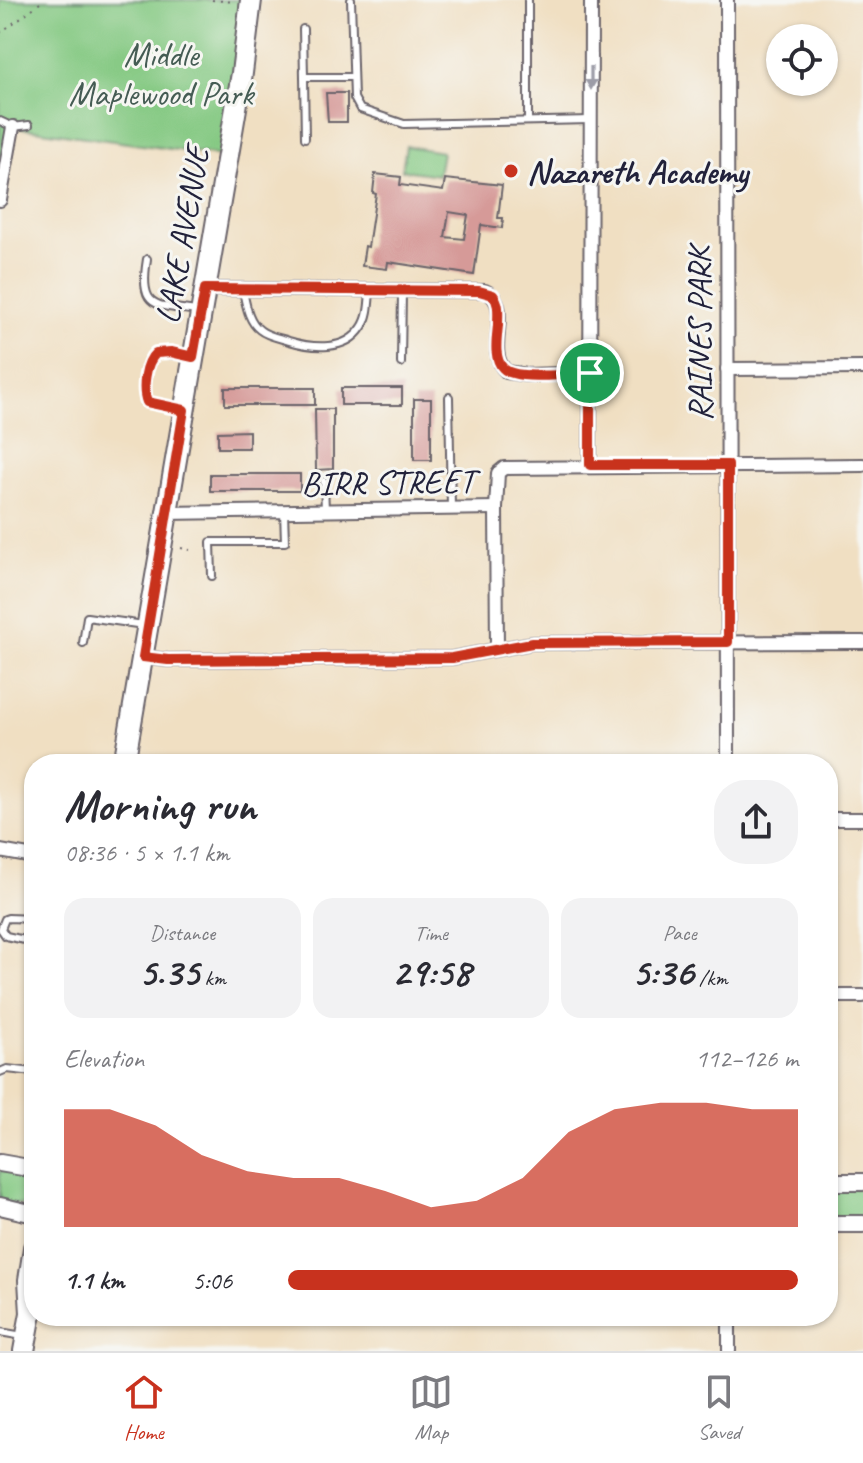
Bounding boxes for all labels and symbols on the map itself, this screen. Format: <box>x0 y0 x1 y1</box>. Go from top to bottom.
park label: Middle Maplewood Park <box>69 33 256 115</box>
one-way arrow <box>585 66 597 91</box>
street label: LAKE AVENUE <box>145 139 219 327</box>
place label: Nazareth Academy <box>527 150 750 193</box>
marker: Nazareth Academy <box>502 162 520 180</box>
street label: RAINES PARK <box>678 242 721 421</box>
pin <box>556 339 624 407</box>
street label: BIRR STREET <box>301 459 481 505</box>

